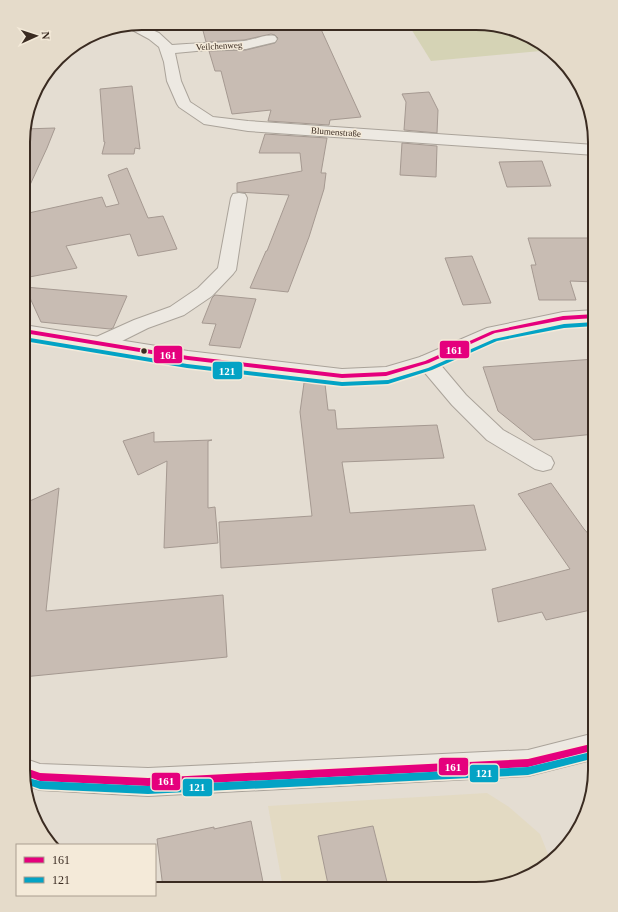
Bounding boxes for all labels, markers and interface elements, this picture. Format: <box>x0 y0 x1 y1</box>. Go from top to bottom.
north arrow <box>16 16 56 56</box>
text: N <box>40 31 52 40</box>
street label: Veilchenweg <box>196 40 243 52</box>
street label: Blumenstraße <box>311 125 361 139</box>
line badge: 161 <box>439 340 470 359</box>
text: 161 <box>446 344 462 356</box>
line badge: 161 <box>153 345 183 364</box>
unlabelled marker <box>139 346 149 356</box>
text: 161 <box>160 349 176 361</box>
line badge: 121 <box>212 361 243 380</box>
text: 121 <box>219 365 235 377</box>
line badge: 161 <box>438 757 469 776</box>
text: 161 <box>445 761 461 773</box>
line badge: 121 <box>469 764 499 783</box>
text: 121 <box>476 767 492 779</box>
line badge: 161 <box>151 772 181 791</box>
text: 161 <box>158 775 174 787</box>
line badge: 121 <box>182 778 213 797</box>
text: 121 <box>189 781 205 793</box>
legend <box>16 844 156 896</box>
text: 161 <box>52 853 70 867</box>
text: 121 <box>52 873 70 887</box>

